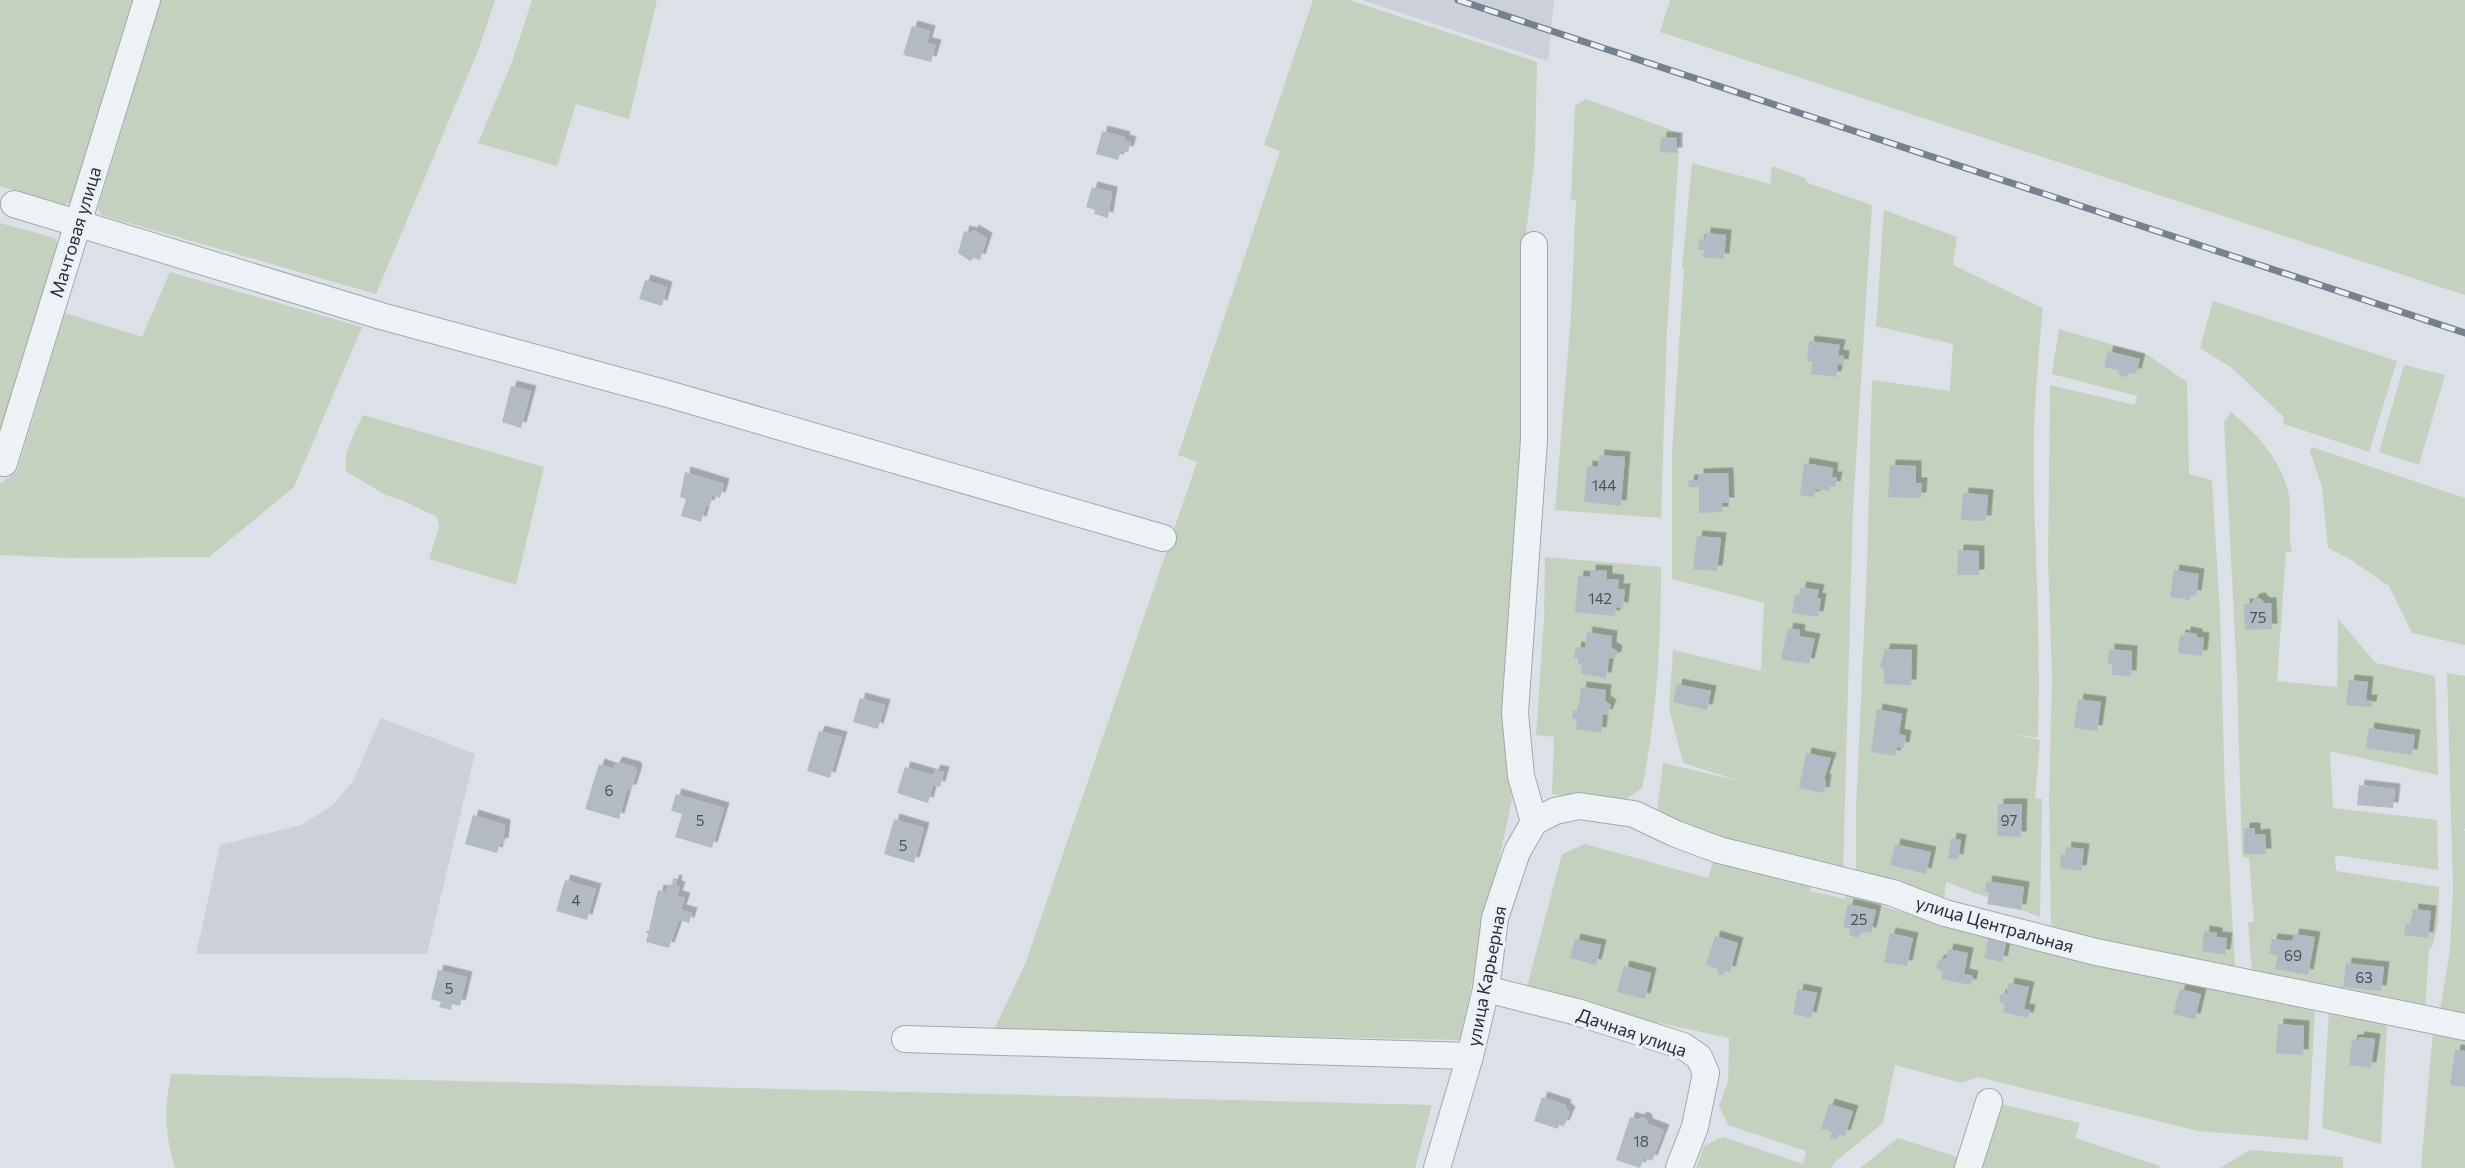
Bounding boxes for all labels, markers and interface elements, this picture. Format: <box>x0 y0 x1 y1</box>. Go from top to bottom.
street label: Мачтовая улица <box>45 164 105 300</box>
house number: 144 <box>1592 476 1616 494</box>
house number: 142 <box>1588 589 1612 607</box>
house number: 75 <box>2250 608 2266 626</box>
house number: 6 <box>604 781 614 799</box>
house number: 5 <box>696 811 704 829</box>
house number: 97 <box>2001 811 2018 829</box>
house number: 5 <box>899 836 907 854</box>
house number: 4 <box>572 891 581 909</box>
street label: улица Центральная <box>1914 891 2076 957</box>
street label: улица Карьерная <box>1462 904 1510 1048</box>
house number: 25 <box>1851 910 1867 928</box>
house number: 69 <box>2284 946 2302 964</box>
house number: 63 <box>2355 968 2373 986</box>
house number: 5 <box>445 979 453 997</box>
street label: Дачная улица <box>1574 1003 1690 1061</box>
house number: 18 <box>1633 1132 1649 1150</box>

